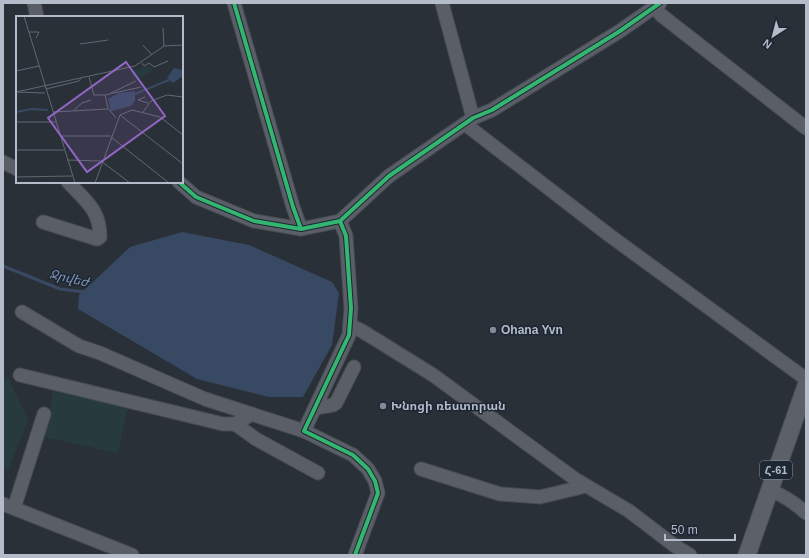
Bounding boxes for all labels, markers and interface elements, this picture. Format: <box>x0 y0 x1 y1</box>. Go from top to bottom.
inset map <box>16 16 183 183</box>
north arrow <box>753 16 793 56</box>
text: N <box>760 37 774 51</box>
water label: Ջրվեժ <box>48 266 92 291</box>
place label: Ohana Yvn <box>501 323 563 337</box>
marker: Ohana Yvn <box>488 325 498 335</box>
place label: Խնոցի ռեստորան <box>391 399 506 413</box>
marker: Խնոցի ռեստորան <box>378 401 388 411</box>
road number: Հ-61 <box>760 461 792 479</box>
scale bar <box>665 516 735 542</box>
text: 50 m <box>671 523 698 537</box>

